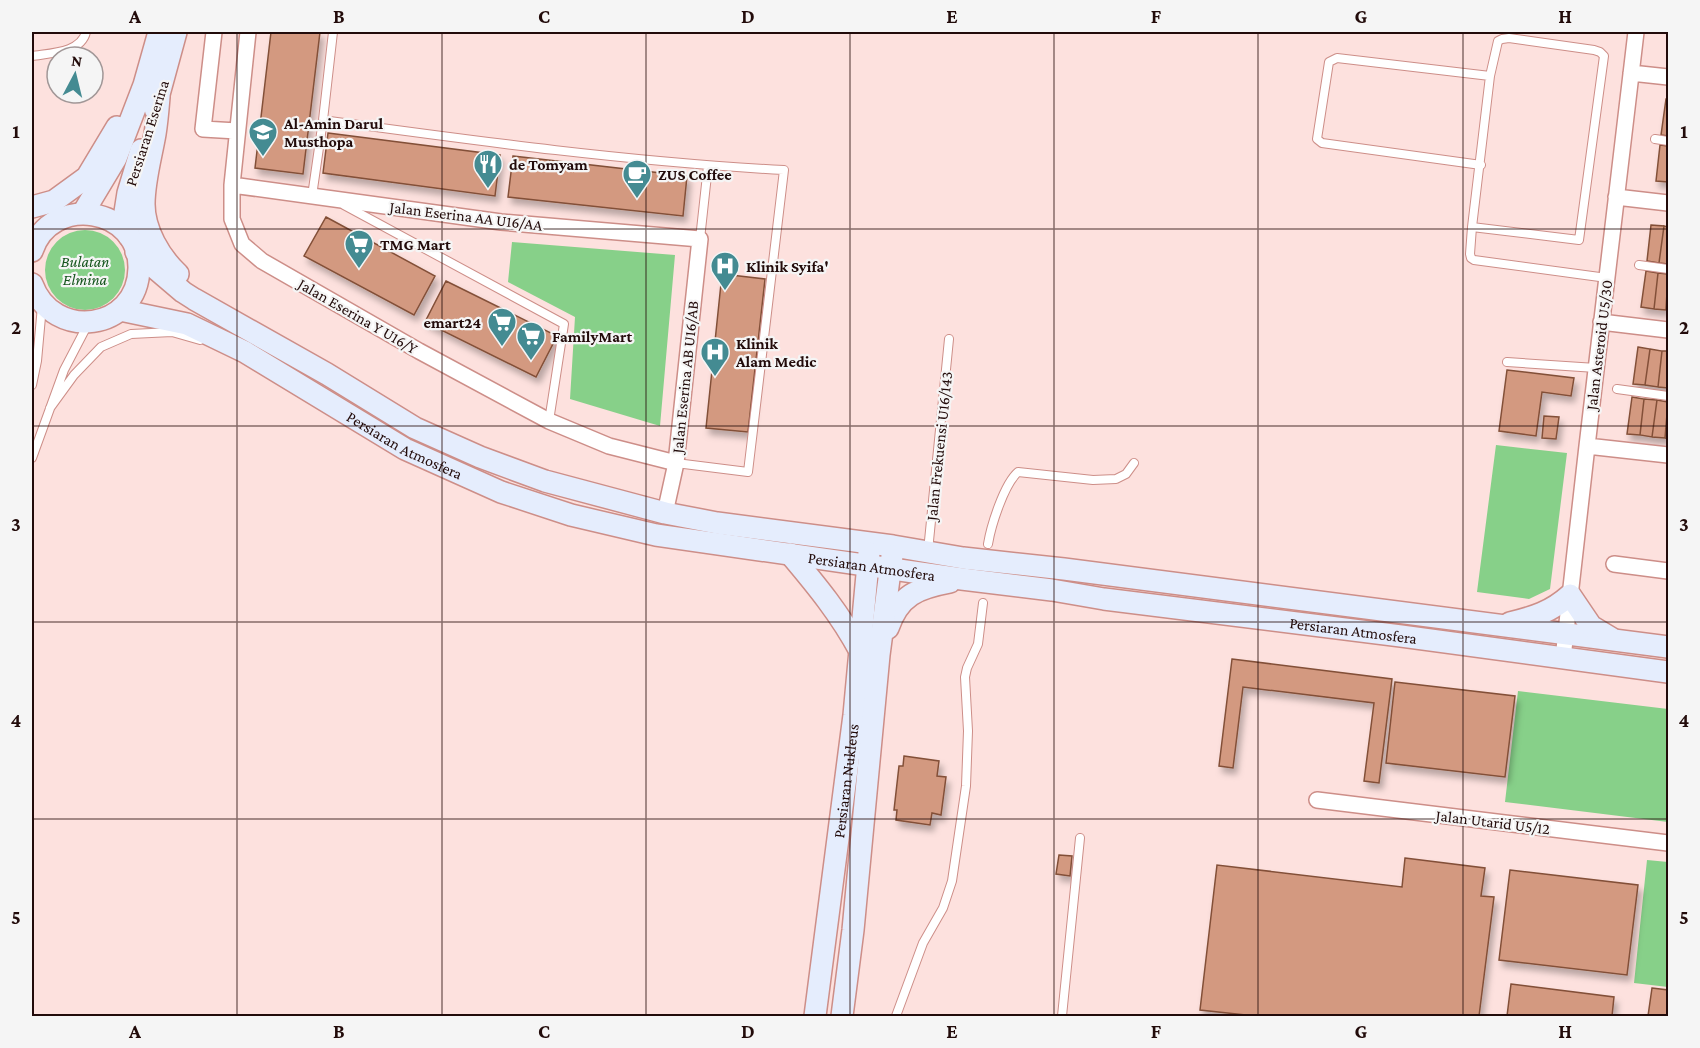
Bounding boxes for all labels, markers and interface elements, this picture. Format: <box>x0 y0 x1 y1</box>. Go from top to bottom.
text: A <box>128 5 142 27</box>
text: B <box>333 5 345 27</box>
text: C <box>538 5 550 27</box>
text: D <box>741 5 755 27</box>
text: E <box>946 5 958 27</box>
text: F <box>1151 5 1162 27</box>
text: G <box>1355 5 1368 27</box>
text: H <box>1558 5 1572 27</box>
north arrow <box>45 45 105 105</box>
text: N <box>70 52 83 70</box>
street label: Persiaran Eserina <box>122 77 172 188</box>
place label: Al-Amin Darul Musthopa <box>283 115 384 150</box>
school or university icon: Al-Amin Darul Musthopa <box>247 116 279 158</box>
text: 1 <box>12 120 20 142</box>
text: 1 <box>1680 120 1688 142</box>
restaurant icon: de Tomyam <box>472 148 504 190</box>
place label: de Tomyam <box>509 156 588 173</box>
cafe icon: ZUS Coffee <box>621 158 653 200</box>
place label: ZUS Coffee <box>658 166 732 183</box>
street label: Jalan Eserina AA U16/AA <box>386 198 544 235</box>
supermarket icon: TMG Mart <box>343 228 375 270</box>
place label: TMG Mart <box>380 236 451 253</box>
hospital icon: Klinik Syifa' <box>709 250 741 292</box>
park label: Bulatan Elmina <box>61 253 109 288</box>
place label: Klinik Syifa' <box>746 258 829 275</box>
street label: Jalan Eserina Y U16/Y <box>293 274 421 358</box>
street label: Jalan Asteroid U5/30 <box>1582 279 1616 413</box>
street label: Jalan Eserina AB U16/AB <box>668 300 702 456</box>
supermarket icon: emart24 <box>486 306 518 348</box>
place label: emart24 <box>424 314 481 331</box>
text: 2 <box>11 316 21 338</box>
text: 2 <box>1679 316 1689 338</box>
supermarket icon: FamilyMart <box>515 320 547 362</box>
place label: FamilyMart <box>552 328 632 345</box>
place label: Klinik Alam Medic <box>735 335 817 370</box>
hospital icon: Klinik Alam Medic <box>699 336 731 378</box>
street label: Jalan Frekuensi U16/143 <box>922 371 956 524</box>
street label: Persiaran Atmosfera <box>344 407 466 482</box>
text: 3 <box>11 513 21 535</box>
text: 3 <box>1679 513 1689 535</box>
street label: Persiaran Atmosfera <box>807 548 937 584</box>
street label: Persiaran Atmosfera <box>1289 614 1419 647</box>
text: 4 <box>11 709 22 731</box>
text: 4 <box>1679 709 1690 731</box>
street label: Persiaran Nukleus <box>830 723 861 839</box>
street label: Jalan Utarid U5/12 <box>1433 806 1551 838</box>
text: 5 <box>11 906 21 928</box>
text: 5 <box>1679 906 1689 928</box>
text: A <box>128 1020 142 1042</box>
text: B <box>333 1020 345 1042</box>
text: C <box>538 1020 550 1042</box>
text: D <box>741 1020 755 1042</box>
text: E <box>946 1020 958 1042</box>
text: F <box>1151 1020 1162 1042</box>
text: G <box>1355 1020 1368 1042</box>
text: H <box>1558 1020 1572 1042</box>

